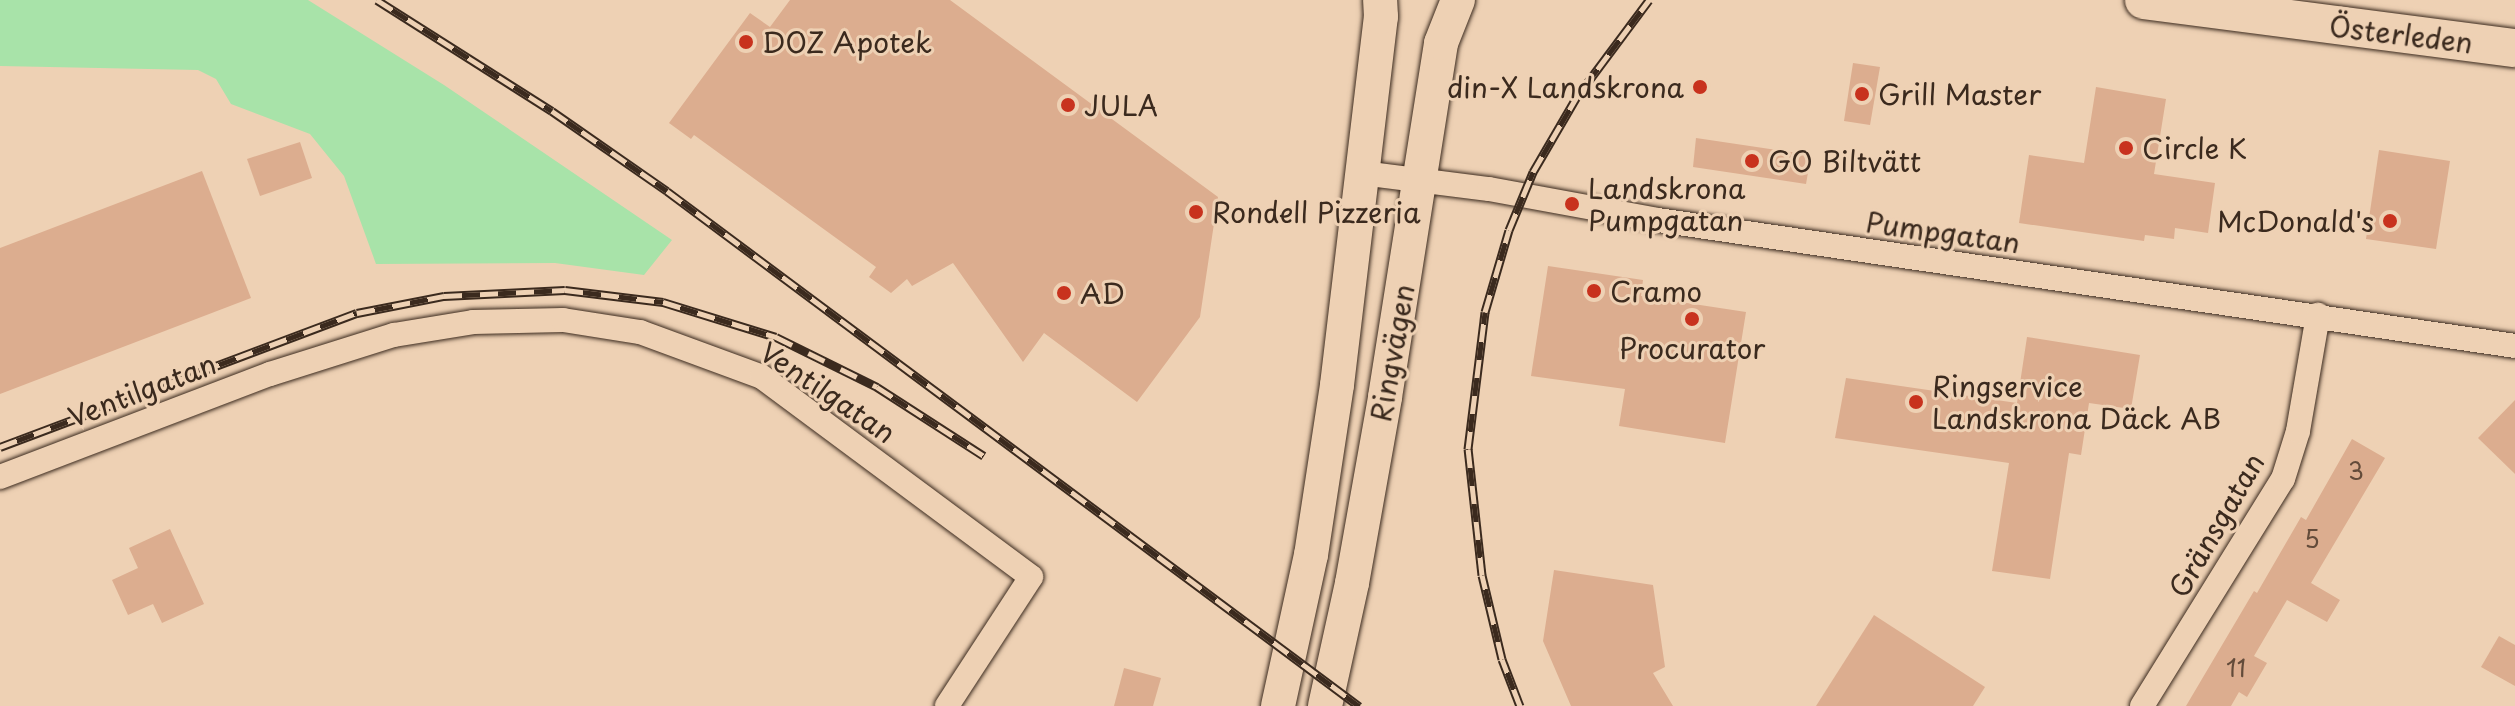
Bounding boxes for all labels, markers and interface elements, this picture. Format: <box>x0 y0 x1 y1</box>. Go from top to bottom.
street label: Österleden <box>2327 9 2475 59</box>
place label: DOZ Apotek <box>762 25 931 59</box>
marker: DOZ Apotek <box>737 33 755 51</box>
place label: din-X Landskrona <box>1445 70 1684 104</box>
place label: Grill Master <box>1878 77 2041 111</box>
marker: din-X Landskrona <box>1691 78 1709 96</box>
marker: Grill Master <box>1853 85 1871 103</box>
place label: JULA <box>1084 88 1158 122</box>
marker: JULA <box>1059 96 1077 114</box>
place label: Circle K <box>2142 131 2250 165</box>
marker: Circle K <box>2117 139 2135 157</box>
place label: GO Biltvätt <box>1768 144 1922 178</box>
marker: GO Biltvätt <box>1743 152 1761 170</box>
place label: Landskrona Pumpgatan <box>1588 171 1745 237</box>
place label: Rondell Pizzeria <box>1212 195 1422 229</box>
marker: Landskrona Pumpgatan <box>1563 195 1581 213</box>
marker: Rondell Pizzeria <box>1187 203 1205 221</box>
place label: McDonald's <box>2217 204 2374 238</box>
street label: Pumpgatan <box>1864 205 2022 259</box>
marker: McDonald's <box>2381 212 2399 230</box>
place label: Cramo <box>1610 274 1702 308</box>
place label: AD <box>1080 276 1125 310</box>
street label: Ringvägen <box>1363 282 1421 424</box>
marker: Cramo <box>1585 282 1603 300</box>
marker: AD <box>1055 284 1073 302</box>
marker: Procurator <box>1683 310 1701 328</box>
place label: Procurator <box>1619 331 1765 365</box>
street label: Ventilgatan <box>754 335 902 449</box>
street label: Ventilgatan <box>63 346 221 434</box>
place label: Ringservice Landskrona Däck AB <box>1932 369 2218 435</box>
marker: Ringservice Landskrona Däck AB <box>1907 393 1925 411</box>
street label: Gränsgatan <box>2161 447 2271 603</box>
house number: 3 <box>2348 457 2364 485</box>
house number: 5 <box>2304 525 2320 553</box>
house number: 11 <box>2226 654 2246 682</box>

